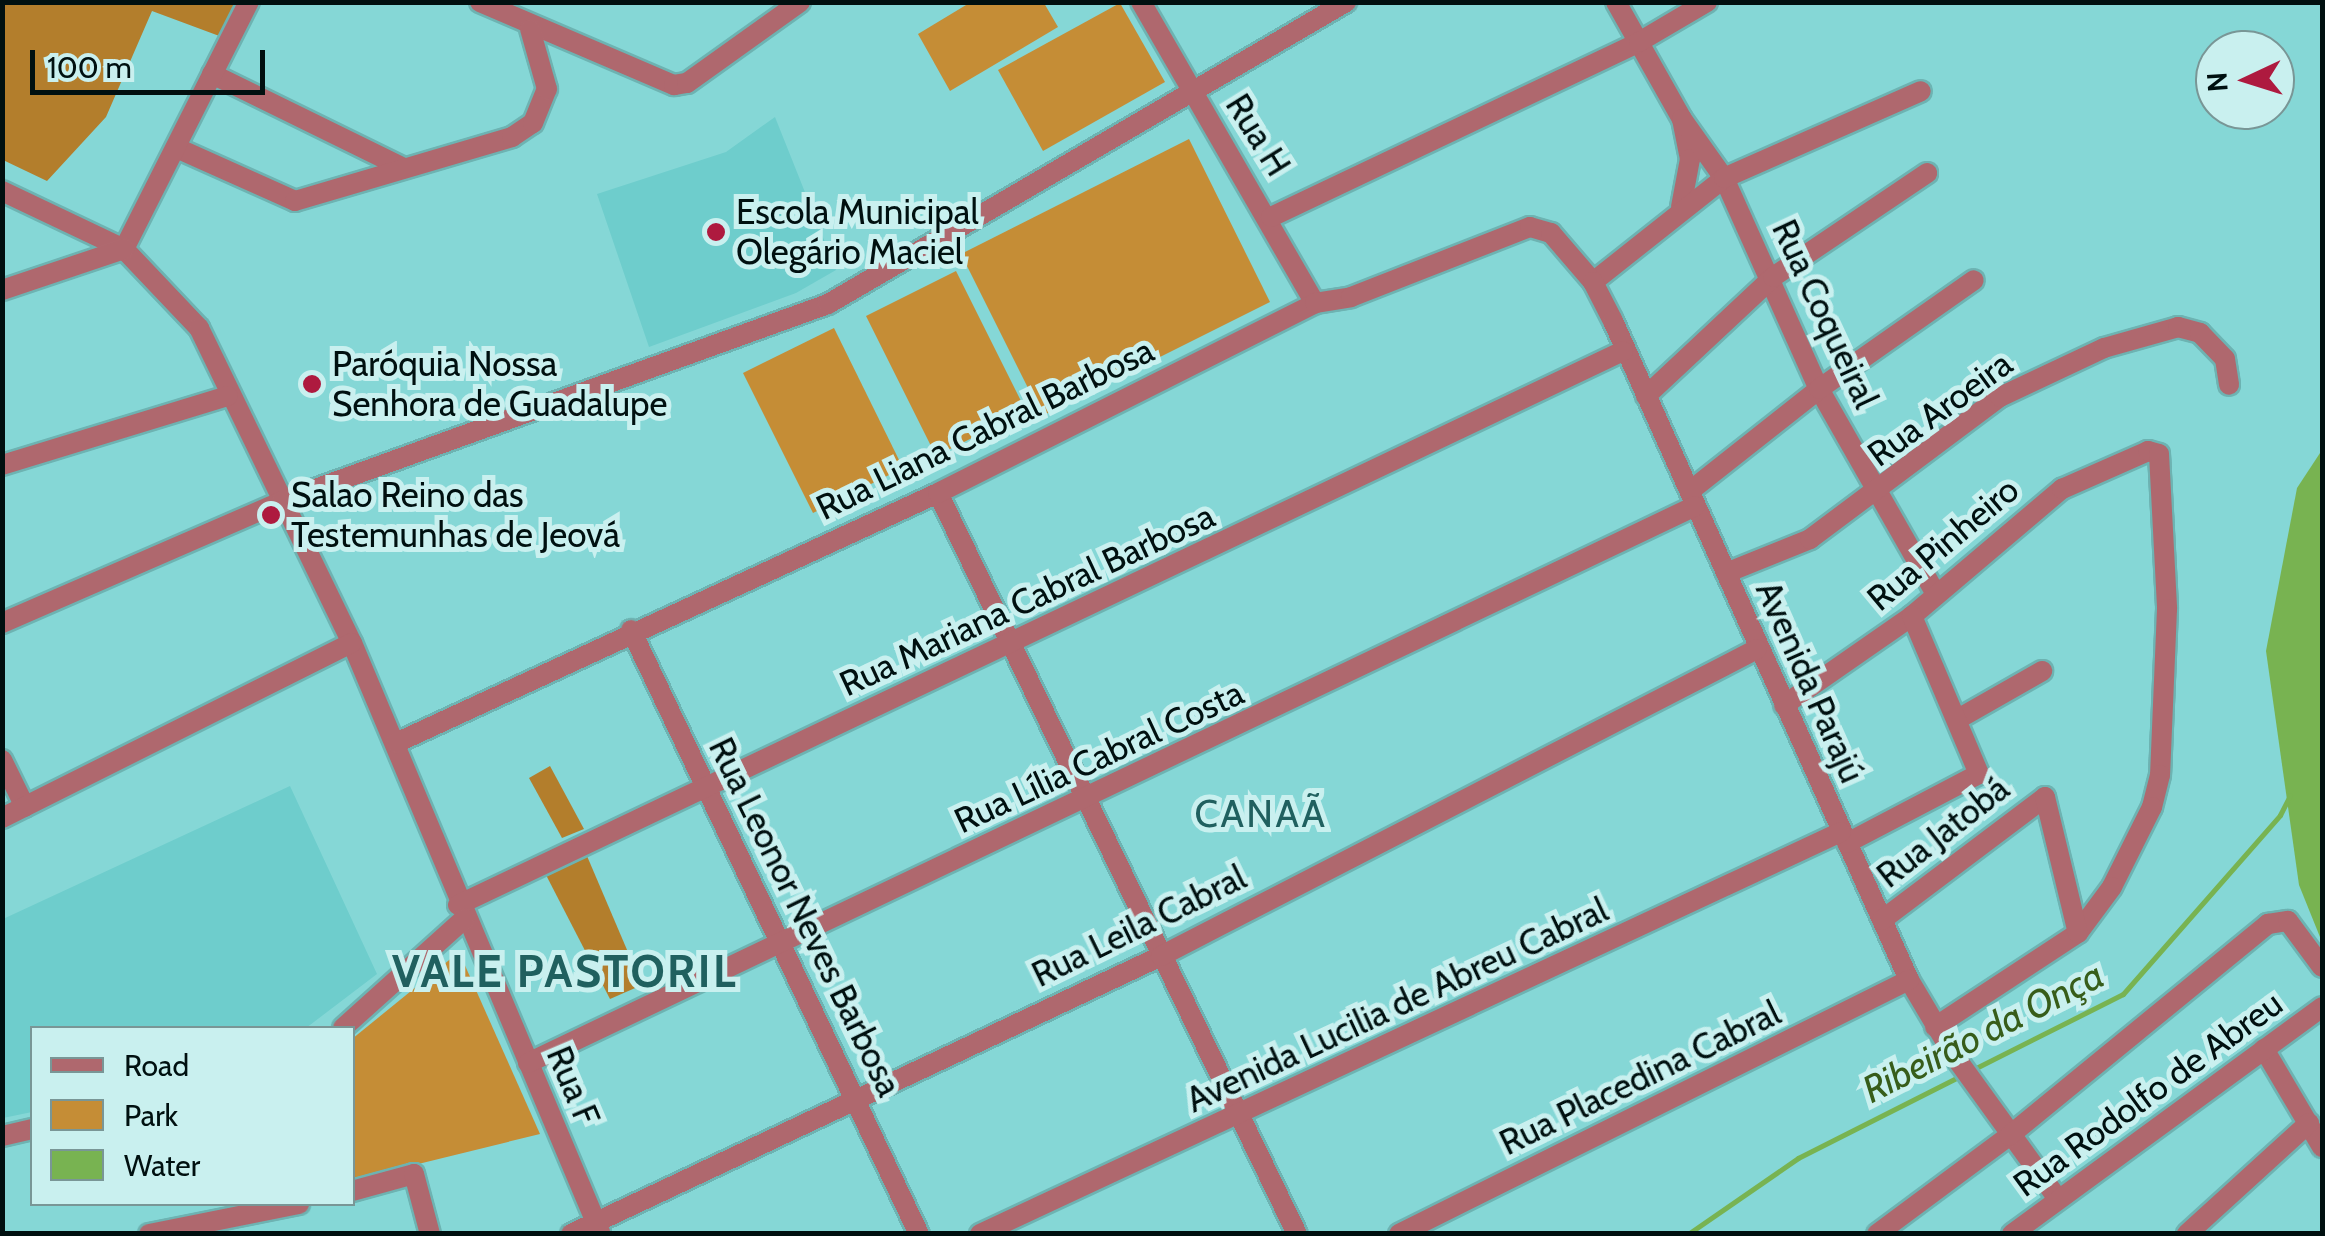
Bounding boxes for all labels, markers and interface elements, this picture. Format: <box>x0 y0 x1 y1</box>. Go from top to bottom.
scale bar <box>35 30 270 92</box>
north arrow <box>2195 30 2295 130</box>
text: 100 m <box>47 49 132 86</box>
text: N <box>2199 71 2235 93</box>
street label: Rua H <box>1217 86 1299 184</box>
place label: Escola Municipal Olegário Maciel <box>736 191 979 273</box>
street label: Rua Coqueiral <box>1763 213 1887 415</box>
marker: Escola Municipal Olegário Maciel <box>705 221 727 243</box>
street label: Rua Liana Cabral Barbosa <box>810 329 1160 529</box>
place label: Paróquia Nossa Senhora de Guadalupe <box>332 343 668 425</box>
street label: Rua Aroeira <box>1860 343 2020 475</box>
marker: Paróquia Nossa Senhora de Guadalupe <box>301 373 323 395</box>
street label: Rua Pinheiro <box>1859 469 2027 619</box>
place label: Salao Reino das Testemunhas de Jeová <box>291 474 620 556</box>
street label: Rua Mariana Cabral Barbosa <box>833 495 1221 705</box>
marker: Salao Reino das Testemunhas de Jeová <box>260 504 282 526</box>
street label: Avenida Parajú <box>1747 575 1873 789</box>
street label: Rua Lília Cabral Costa <box>948 672 1250 842</box>
street label: Rua Leonor Neves Barbosa <box>700 731 910 1103</box>
street label: Rua Jatobá <box>1869 767 2017 897</box>
district label: CANAÃ <box>1195 791 1327 837</box>
street label: Rua Leila Cabral <box>1025 856 1253 996</box>
street label: Avenida Lucilia de Abreu Cabral <box>1180 889 1614 1121</box>
district label: VALE PASTORIL <box>392 945 738 999</box>
water label: Ribeirão da Onça <box>1855 952 2111 1112</box>
street label: Rua Rodolfo de Abreu <box>2006 982 2290 1206</box>
street label: Rua Placedina Cabral <box>1493 992 1787 1164</box>
legend <box>30 1026 355 1206</box>
street label: Rua F <box>538 1040 608 1132</box>
text: Road <box>124 1047 189 1084</box>
text: Park <box>124 1097 178 1134</box>
text: Water <box>124 1147 200 1184</box>

